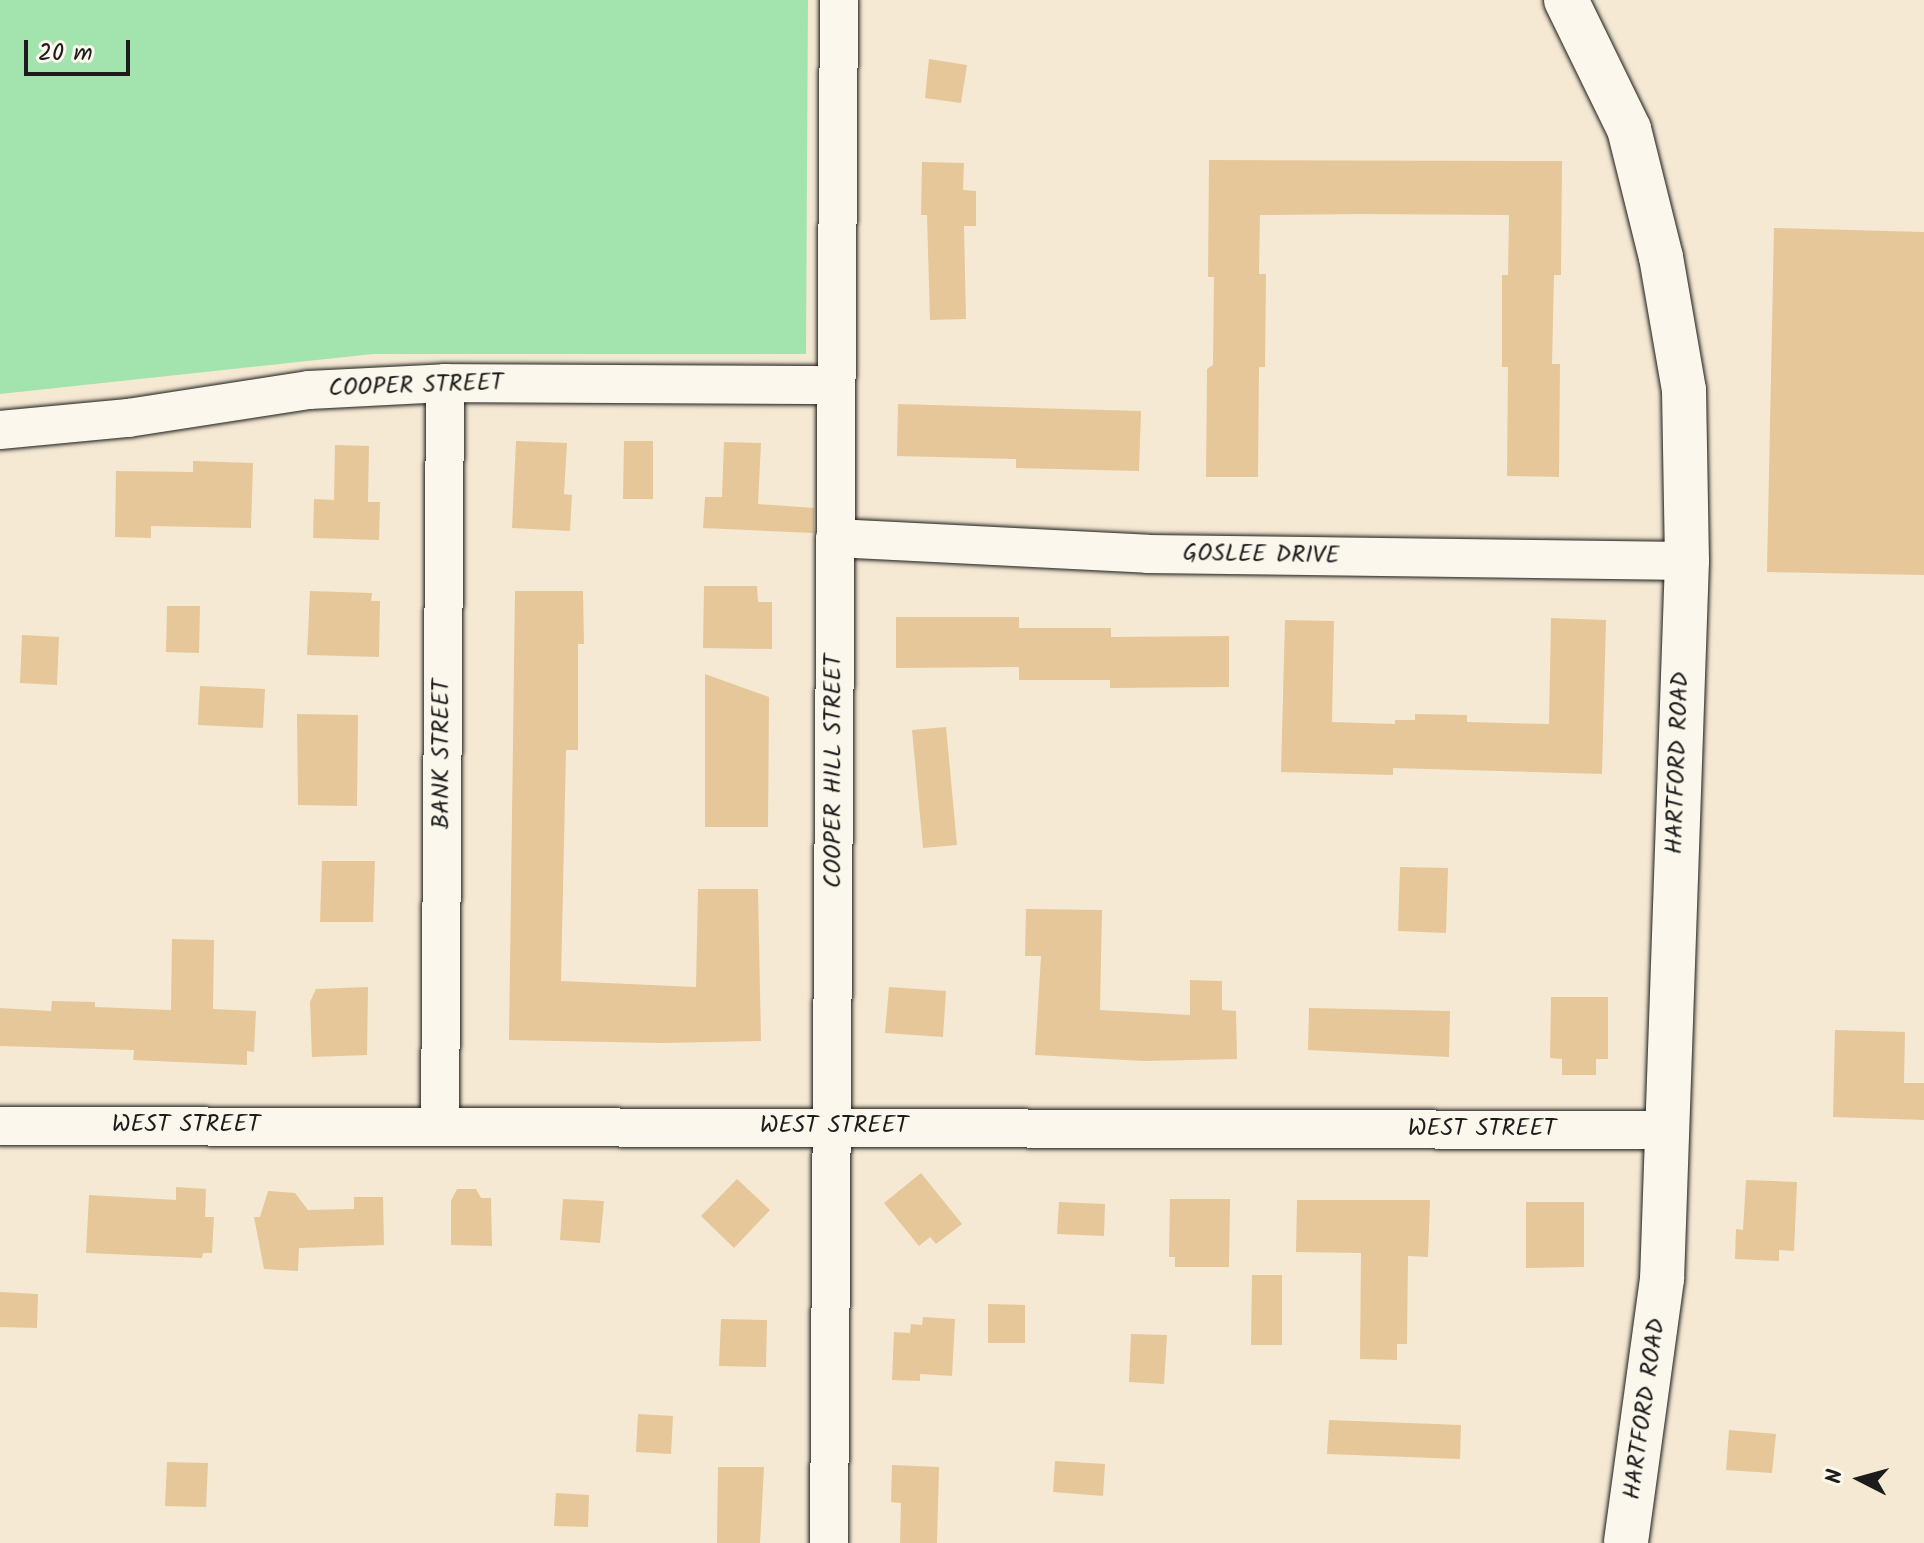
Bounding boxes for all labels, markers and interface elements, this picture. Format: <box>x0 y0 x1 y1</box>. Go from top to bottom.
scale bar <box>28 24 134 74</box>
text: 20 m <box>38 34 93 73</box>
street label: COOPER STREET <box>328 369 504 403</box>
street label: GOSLEE DRIVE <box>1182 539 1340 571</box>
street label: COOPER HILL STREET <box>820 654 848 888</box>
street label: HARTFORD ROAD <box>1660 671 1696 855</box>
street label: BANK STREET <box>428 679 456 829</box>
street label: WEST STREET <box>112 1111 260 1139</box>
street label: WEST STREET <box>760 1112 908 1140</box>
street label: WEST STREET <box>1408 1115 1556 1143</box>
street label: HARTFORD ROAD <box>1618 1317 1672 1501</box>
north arrow <box>1820 1439 1900 1519</box>
text: N <box>1818 1468 1854 1485</box>

